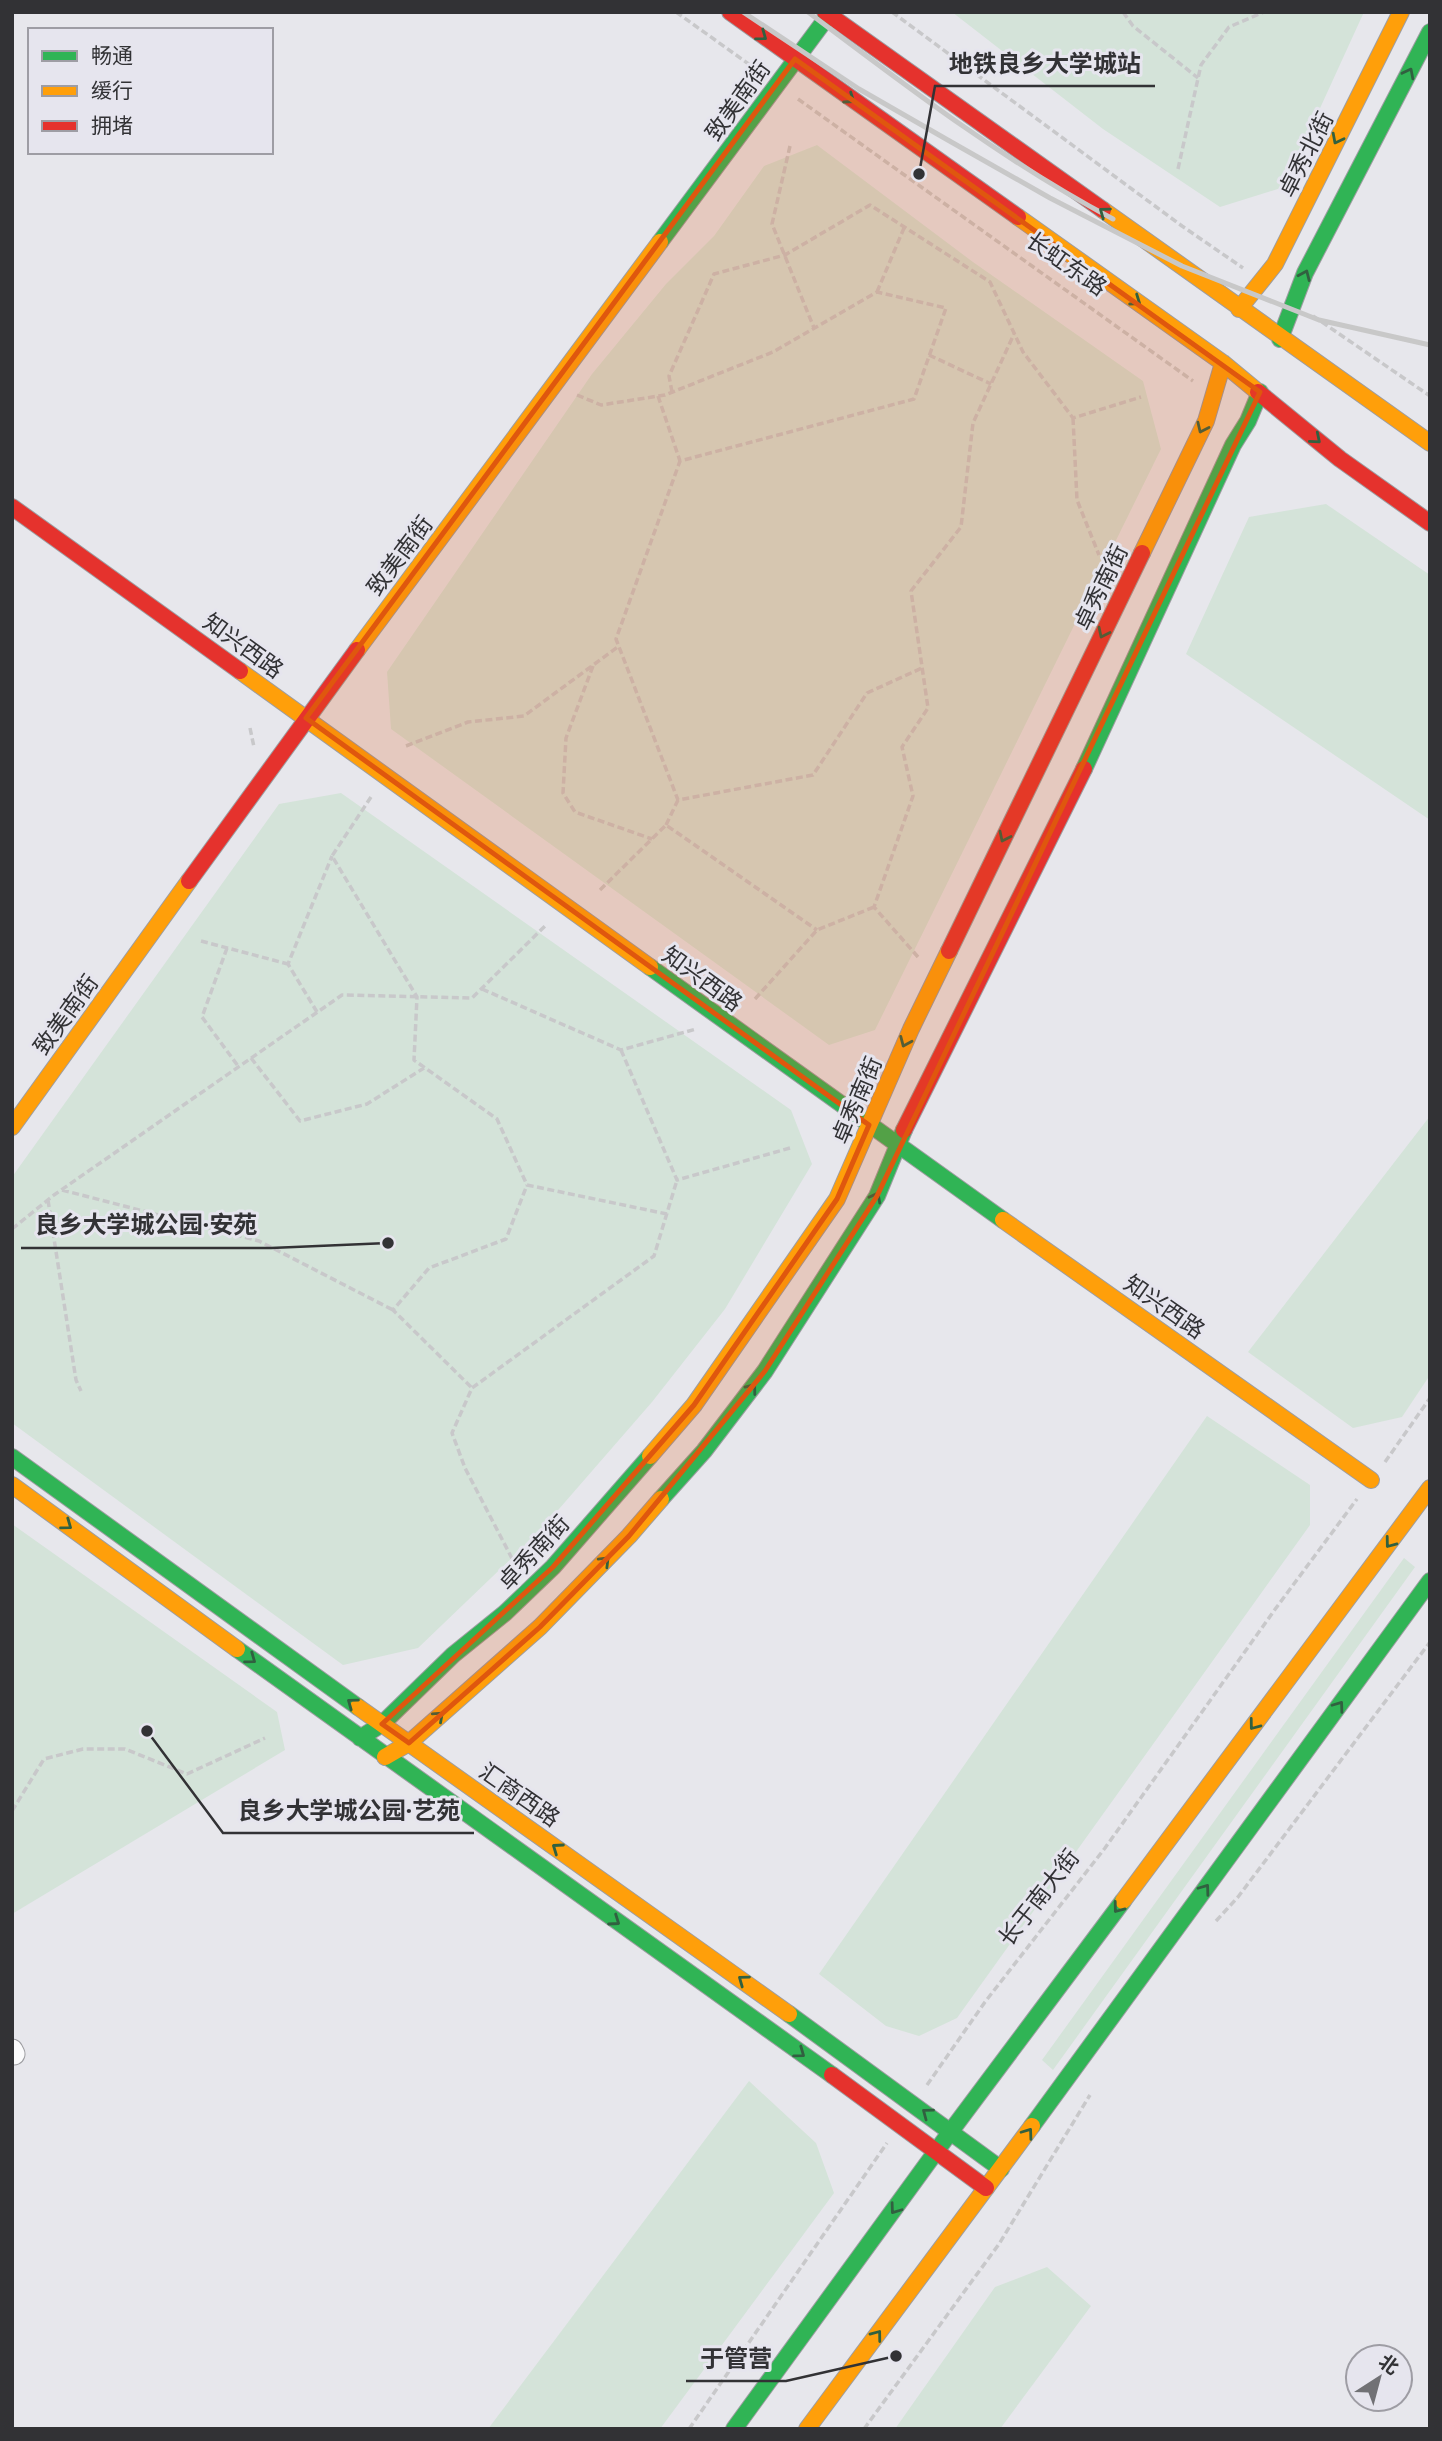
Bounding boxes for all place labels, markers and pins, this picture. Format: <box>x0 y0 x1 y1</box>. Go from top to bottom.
callout: 地铁良乡大学城站 <box>935 41 1155 86</box>
callout: 良乡大学城公园·安苑 <box>21 1203 271 1248</box>
callout: 良乡大学城公园·艺苑 <box>223 1788 474 1833</box>
callout: 于管营 <box>686 2336 786 2381</box>

